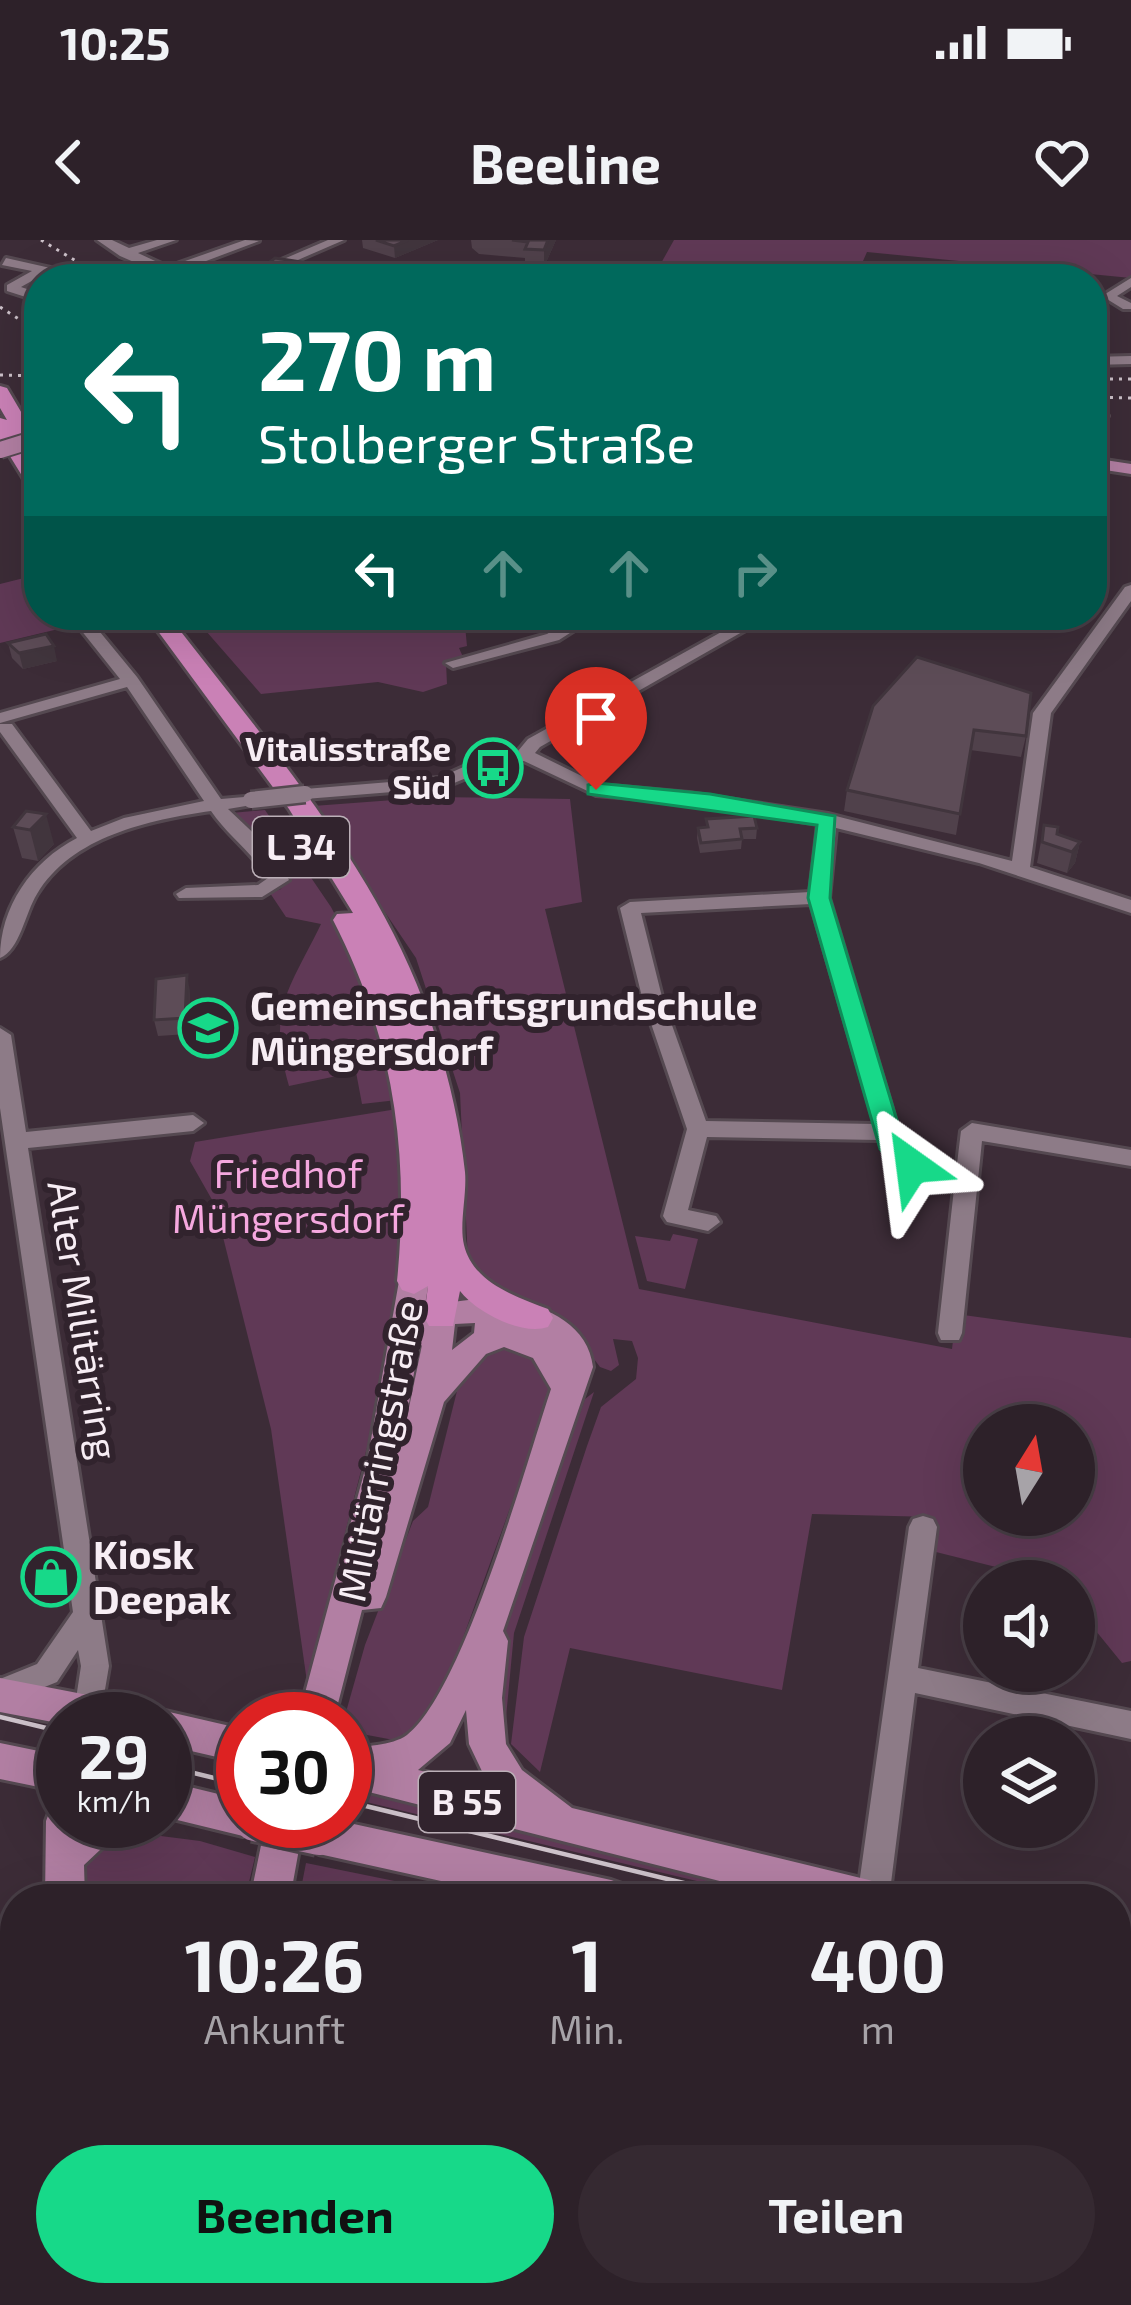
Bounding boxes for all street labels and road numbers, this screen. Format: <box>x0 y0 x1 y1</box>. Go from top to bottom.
road number: L 34 <box>253 817 349 877</box>
street label: Alter Militärring <box>39 1177 130 1463</box>
street label: Militärringstraße <box>326 1296 431 1605</box>
road number: B 55 <box>419 1772 515 1832</box>

